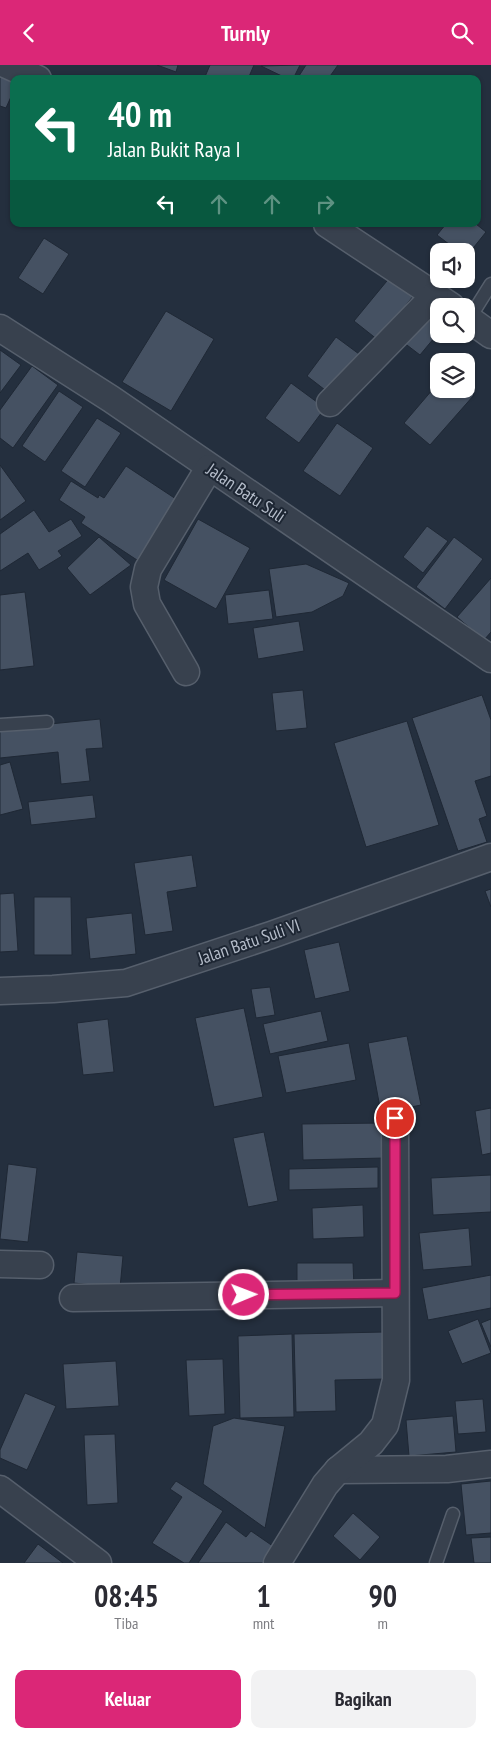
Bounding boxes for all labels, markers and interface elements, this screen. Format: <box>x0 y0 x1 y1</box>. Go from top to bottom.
icon: back <box>15 19 43 47</box>
text: Turnly <box>221 19 270 47</box>
icon: search <box>448 19 476 47</box>
text: 40 m <box>108 91 172 137</box>
icon: left <box>25 95 90 160</box>
text: Jalan Bukit Raya I <box>108 135 241 163</box>
icon: left <box>152 190 180 218</box>
icon: ahead <box>205 190 233 218</box>
icon: ahead <box>258 190 286 218</box>
icon: right <box>311 190 339 218</box>
map controls <box>430 243 475 398</box>
button: sound <box>430 243 475 288</box>
button: search <box>430 298 475 343</box>
button: layers <box>430 353 475 398</box>
street label: Jalan Batu Suli <box>201 457 290 527</box>
street label: Jalan Batu Suli VI <box>194 913 303 970</box>
pin <box>374 1097 416 1139</box>
icon: arrive <box>381 1104 409 1132</box>
position arrow <box>217 1268 269 1320</box>
text: 08:45 <box>94 1576 159 1615</box>
text: 1 <box>256 1576 271 1615</box>
text: 90 <box>368 1576 397 1615</box>
text: Tiba <box>114 1613 138 1633</box>
text: mnt <box>253 1613 275 1633</box>
text: m <box>378 1613 388 1633</box>
button: Keluar <box>15 1670 241 1728</box>
button: Bagikan <box>251 1670 476 1728</box>

